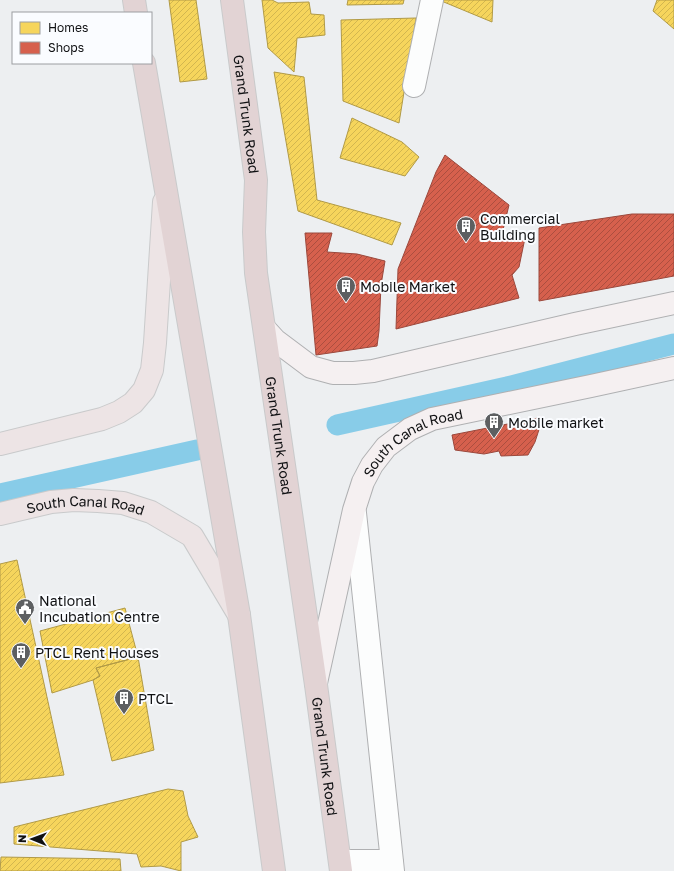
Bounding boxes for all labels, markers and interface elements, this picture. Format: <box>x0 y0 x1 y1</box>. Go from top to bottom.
legend <box>12 12 152 64</box>
text: Homes <box>48 20 88 35</box>
text: Shops <box>48 40 84 55</box>
street label: Grand Trunk Road <box>231 54 264 174</box>
place label: Commercial Building <box>480 210 560 243</box>
building icon: Commercial Building <box>455 215 477 243</box>
building icon: Mobile Market <box>335 275 357 303</box>
place label: Mobile Market <box>360 278 456 295</box>
street label: Grand Trunk Road <box>263 375 297 496</box>
street label: South Canal Road <box>359 404 464 479</box>
building icon: Mobile market <box>483 411 505 439</box>
place label: Mobile market <box>508 414 604 431</box>
street label: South Canal Road <box>24 491 147 518</box>
place label: National Incubation Centre <box>39 592 160 625</box>
public building icon: National Incubation Centre <box>14 597 36 625</box>
building icon: PTCL Rent Houses <box>10 641 32 669</box>
place label: PTCL Rent Houses <box>35 644 159 661</box>
building icon: PTCL <box>113 687 135 715</box>
place label: PTCL <box>138 690 173 707</box>
street label: Grand Trunk Road <box>309 696 342 817</box>
north arrow <box>12 819 52 859</box>
text: N <box>15 835 28 843</box>

